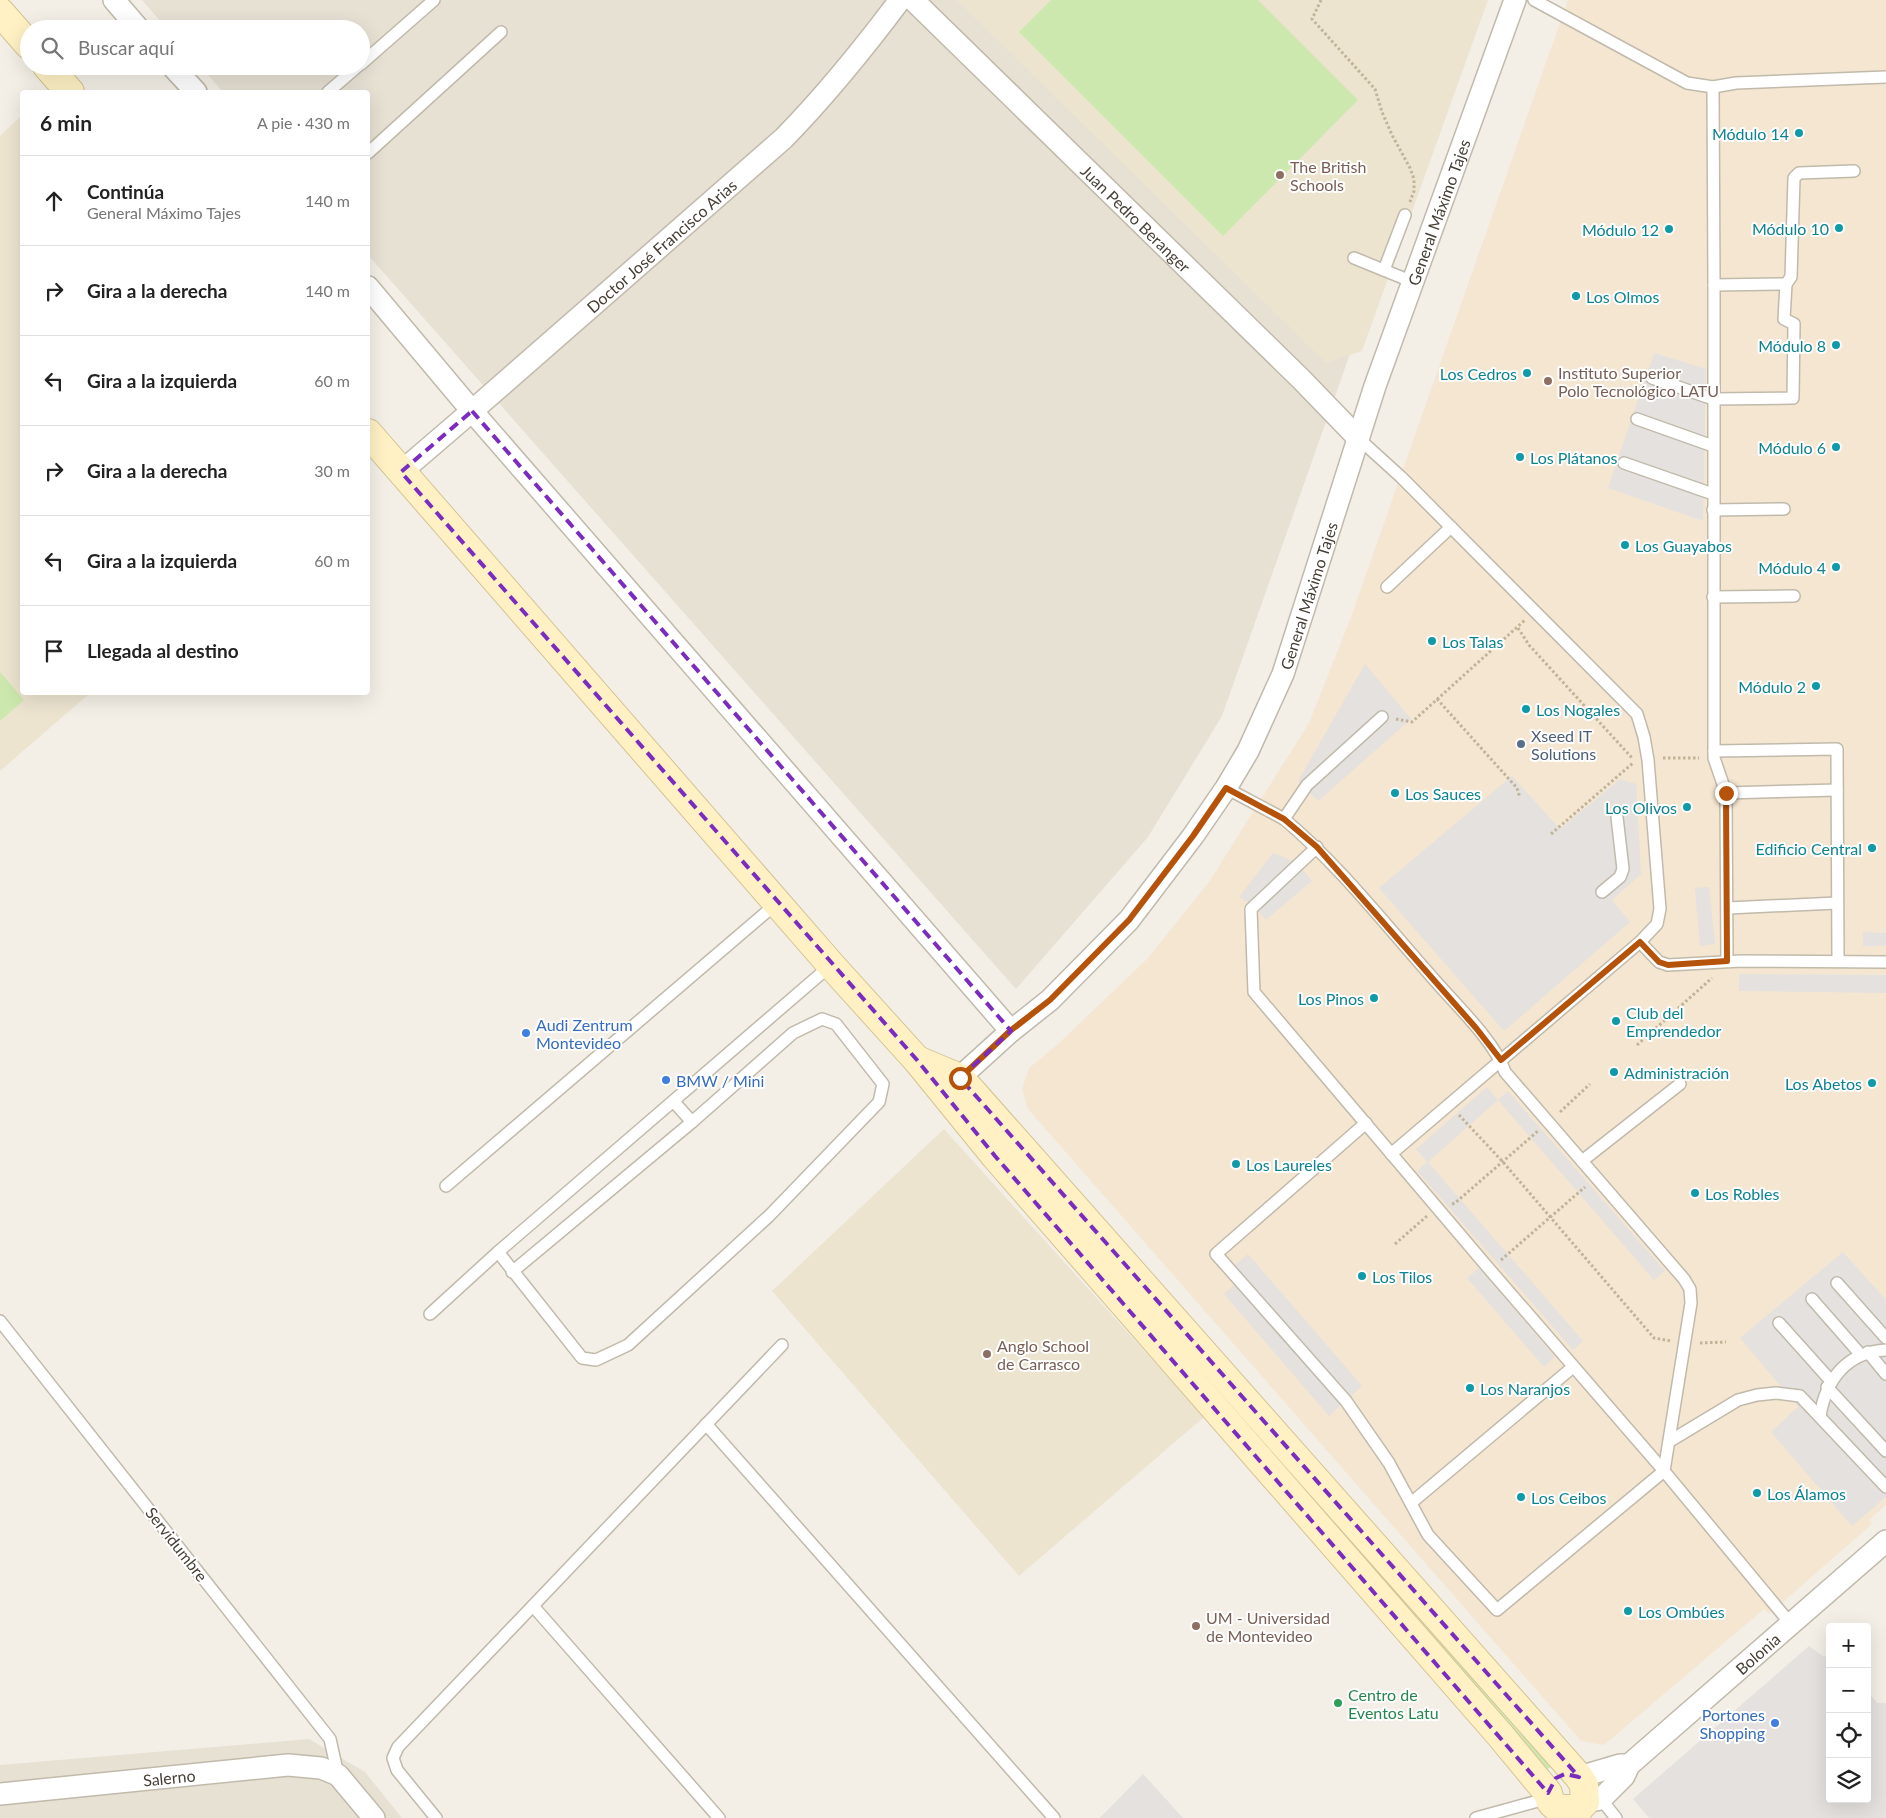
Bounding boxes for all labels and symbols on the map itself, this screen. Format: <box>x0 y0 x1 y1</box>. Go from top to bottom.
place label: Módulo 14 <box>1712 124 1789 143</box>
marker: Módulo 14 <box>1793 127 1805 139</box>
street label: General Máximo Tajes <box>1403 136 1473 288</box>
place label: The British Schools <box>1290 157 1366 194</box>
street label: Juan Pedro Beranger <box>1077 160 1195 276</box>
marker: The British Schools <box>1274 169 1286 181</box>
street label: Doctor José Francisco Arias <box>582 175 740 316</box>
place label: Módulo 10 <box>1752 219 1829 238</box>
place label: Módulo 12 <box>1582 220 1659 239</box>
marker: Módulo 10 <box>1833 222 1845 234</box>
marker: Módulo 12 <box>1663 223 1675 235</box>
place label: Los Olmos <box>1586 287 1659 306</box>
marker: Los Olmos <box>1570 290 1582 302</box>
place label: Módulo 8 <box>1758 336 1826 355</box>
marker: Módulo 8 <box>1830 339 1842 351</box>
place label: Instituto Superior Polo Tecnológico LATU <box>1558 363 1719 400</box>
place label: Los Cedros <box>1440 364 1517 383</box>
marker: Los Cedros <box>1521 367 1533 379</box>
marker: Instituto Superior Polo Tecnológico LATU <box>1542 375 1554 387</box>
place label: Módulo 6 <box>1758 438 1826 457</box>
marker: Módulo 6 <box>1830 441 1842 453</box>
place label: Los Plátanos <box>1530 448 1618 467</box>
marker: Los Plátanos <box>1514 451 1526 463</box>
street label: General Máximo Tajes <box>1276 519 1341 672</box>
place label: Los Guayabos <box>1635 536 1732 555</box>
marker: Los Guayabos <box>1619 539 1631 551</box>
place label: Módulo 4 <box>1758 558 1826 577</box>
marker: Módulo 4 <box>1830 561 1842 573</box>
place label: Los Talas <box>1442 632 1504 651</box>
marker: Los Talas <box>1426 635 1438 647</box>
place label: Módulo 2 <box>1738 677 1806 696</box>
marker: Módulo 2 <box>1810 680 1822 692</box>
place label: Los Nogales <box>1536 700 1620 719</box>
marker: Los Nogales <box>1520 703 1532 715</box>
place label: Xseed IT Solutions <box>1531 726 1596 763</box>
marker: Xseed IT Solutions <box>1515 738 1527 750</box>
route end <box>1715 782 1738 805</box>
place label: Los Sauces <box>1405 784 1481 803</box>
marker: Los Sauces <box>1389 787 1401 799</box>
place label: Los Olivos <box>1605 798 1677 817</box>
marker: Los Olivos <box>1681 801 1693 813</box>
place label: Edificio Central <box>1756 839 1862 858</box>
marker: Edificio Central <box>1866 842 1878 854</box>
place label: Los Pinos <box>1298 989 1364 1008</box>
marker: Los Pinos <box>1368 992 1380 1004</box>
place label: Club del Emprendedor <box>1626 1003 1721 1040</box>
place label: Audi Zentrum Montevideo <box>536 1015 633 1052</box>
marker: Club del Emprendedor <box>1610 1015 1622 1027</box>
marker: Audi Zentrum Montevideo <box>520 1027 532 1039</box>
place label: Administración <box>1624 1063 1729 1082</box>
marker: Administración <box>1608 1066 1620 1078</box>
route start <box>949 1067 972 1090</box>
place label: BMW / Mini <box>676 1071 764 1090</box>
marker: BMW / Mini <box>660 1074 672 1086</box>
place label: Los Abetos <box>1785 1074 1862 1093</box>
marker: Los Abetos <box>1866 1077 1878 1089</box>
place label: Los Laureles <box>1246 1155 1332 1174</box>
marker: Los Laureles <box>1230 1158 1242 1170</box>
place label: Los Robles <box>1705 1184 1779 1203</box>
marker: Los Robles <box>1689 1187 1701 1199</box>
place label: Los Tilos <box>1372 1267 1432 1286</box>
marker: Los Tilos <box>1356 1270 1368 1282</box>
place label: Anglo School de Carrasco <box>997 1336 1089 1373</box>
marker: Anglo School de Carrasco <box>981 1348 993 1360</box>
place label: Los Naranjos <box>1480 1379 1570 1398</box>
marker: Los Naranjos <box>1464 1382 1476 1394</box>
place label: Los Álamos <box>1767 1484 1846 1503</box>
marker: Los Álamos <box>1751 1487 1763 1499</box>
place label: Los Ceibos <box>1531 1488 1607 1507</box>
marker: Los Ceibos <box>1515 1491 1527 1503</box>
street label: Servidumbre <box>142 1503 212 1585</box>
place label: Los Ombúes <box>1638 1602 1725 1621</box>
marker: Los Ombúes <box>1622 1605 1634 1617</box>
place label: UM - Universidad de Montevideo <box>1206 1608 1330 1645</box>
marker: UM - Universidad de Montevideo <box>1190 1620 1202 1632</box>
street label: Bolonia <box>1731 1629 1783 1678</box>
place label: Centro de Eventos Latu <box>1348 1685 1439 1722</box>
marker: Centro de Eventos Latu <box>1332 1697 1344 1709</box>
place label: Portones Shopping <box>1699 1705 1765 1742</box>
marker: Portones Shopping <box>1769 1717 1781 1729</box>
street label: Salerno <box>142 1765 196 1789</box>

